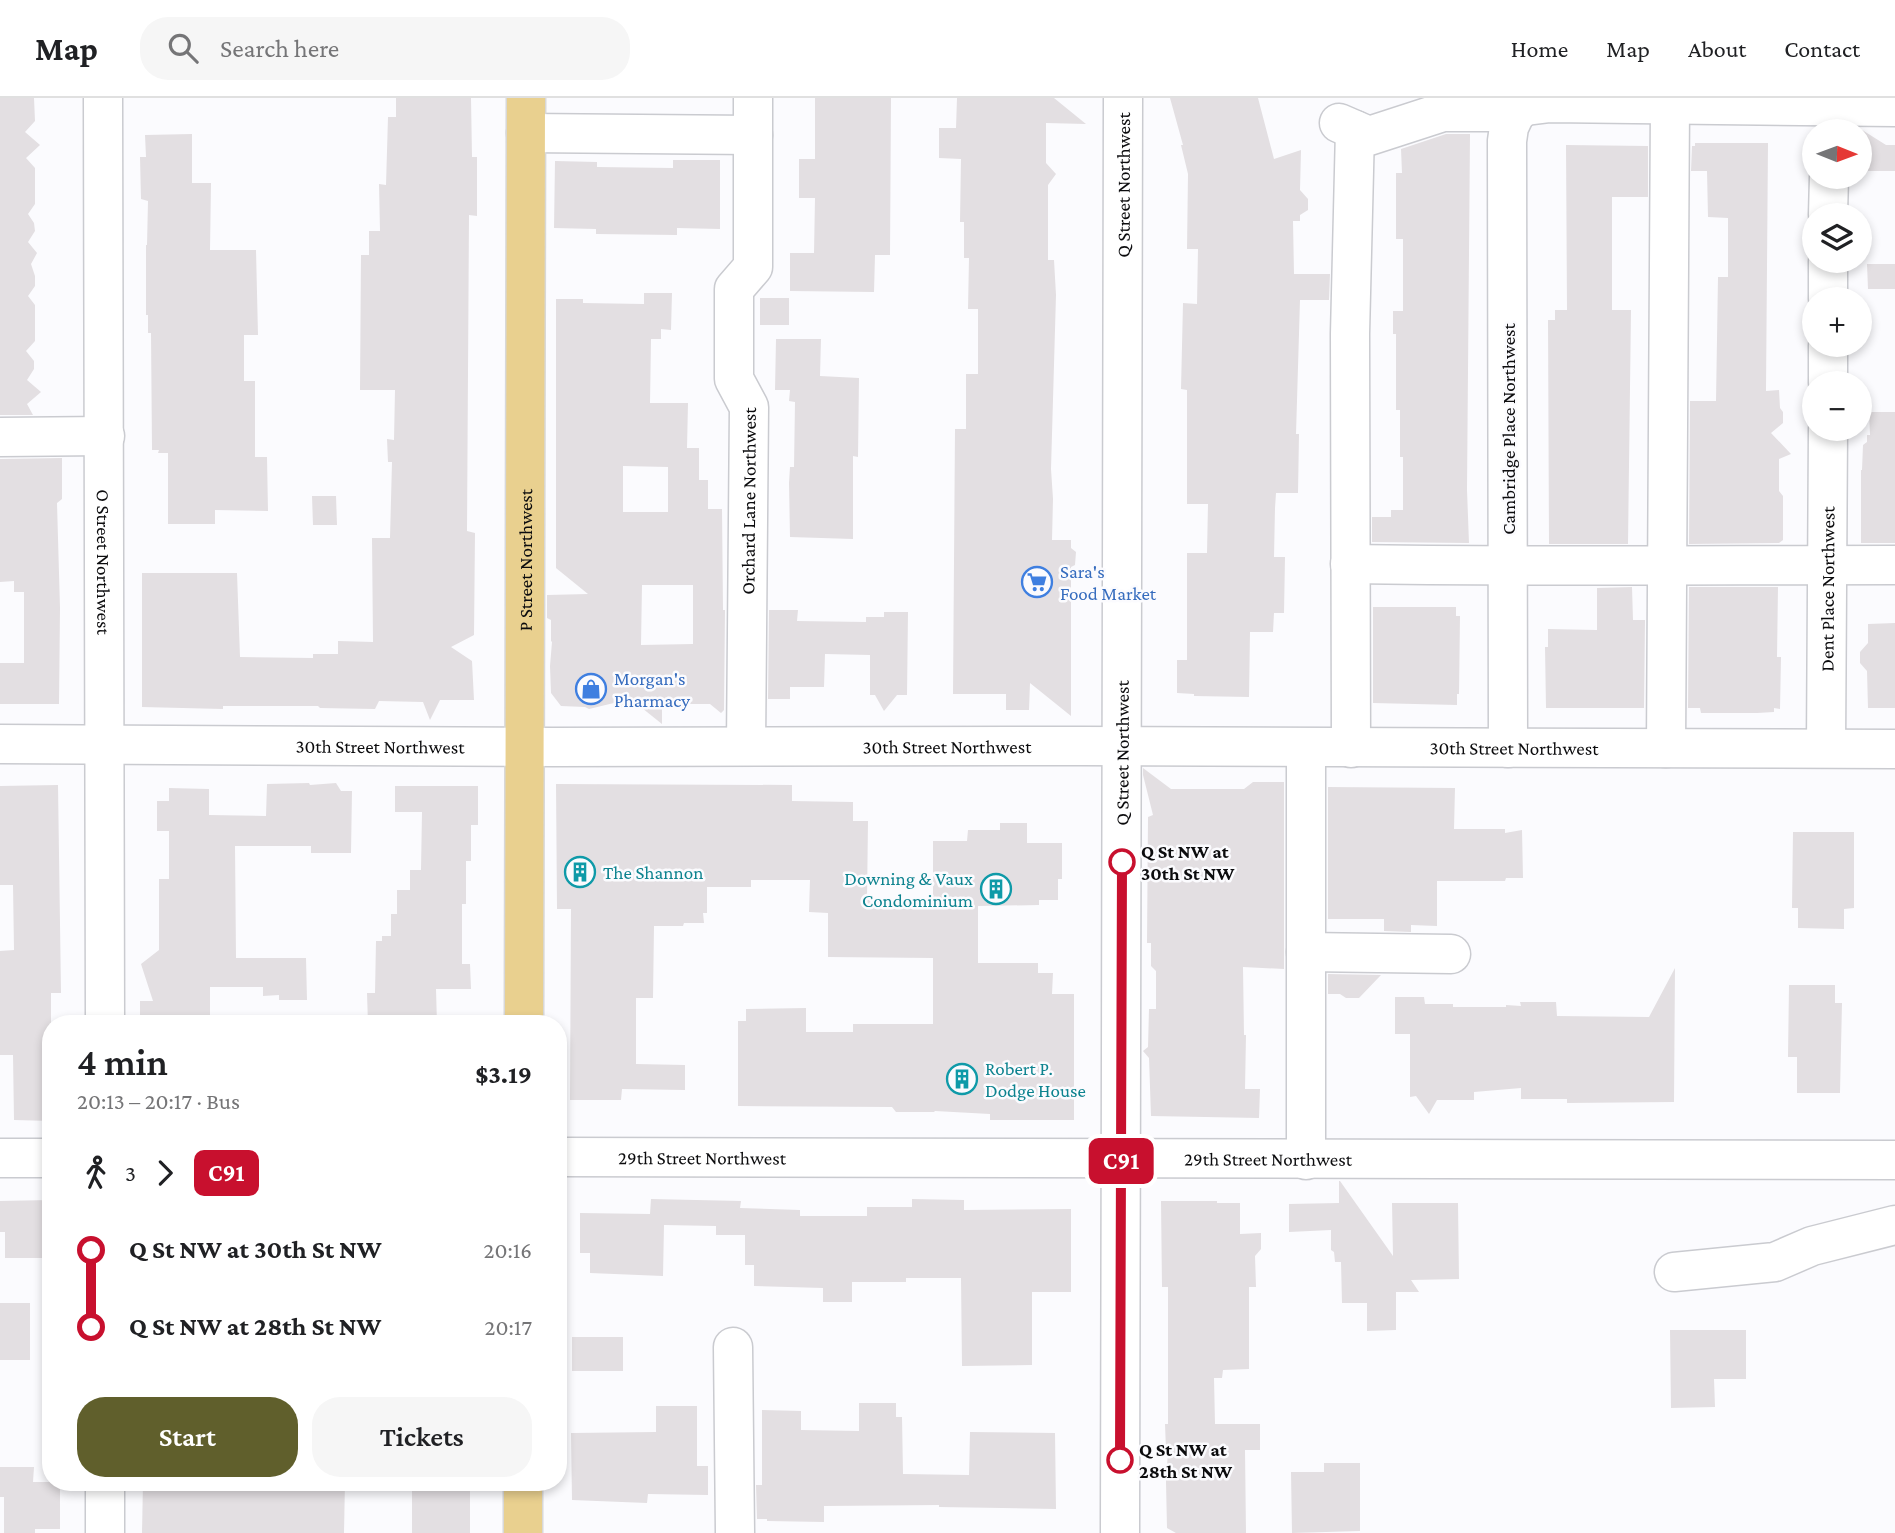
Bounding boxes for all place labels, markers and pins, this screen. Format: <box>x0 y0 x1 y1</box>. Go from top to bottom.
place label: Sara's Food Market <box>1060 561 1157 604</box>
supermarket icon: Sara's Food Market <box>1020 565 1054 599</box>
place label: Morgan's Pharmacy <box>614 668 690 711</box>
shop icon: Morgan's Pharmacy <box>574 672 608 706</box>
place label: Q St NW at 30th St NW <box>1141 841 1235 884</box>
marker: Q St NW at 30th St NW <box>1109 849 1135 875</box>
building icon: The Shannon <box>563 855 597 889</box>
place label: The Shannon <box>603 862 703 883</box>
place label: Downing & Vaux Condominium <box>844 868 973 911</box>
building icon: Downing & Vaux Condominium <box>979 872 1013 906</box>
place label: Robert P. Dodge House <box>985 1058 1086 1101</box>
building icon: Robert P. Dodge House <box>945 1062 979 1096</box>
place label: Q St NW at 28th St NW <box>1139 1439 1233 1482</box>
marker: Q St NW at 28th St NW <box>1107 1447 1133 1473</box>

